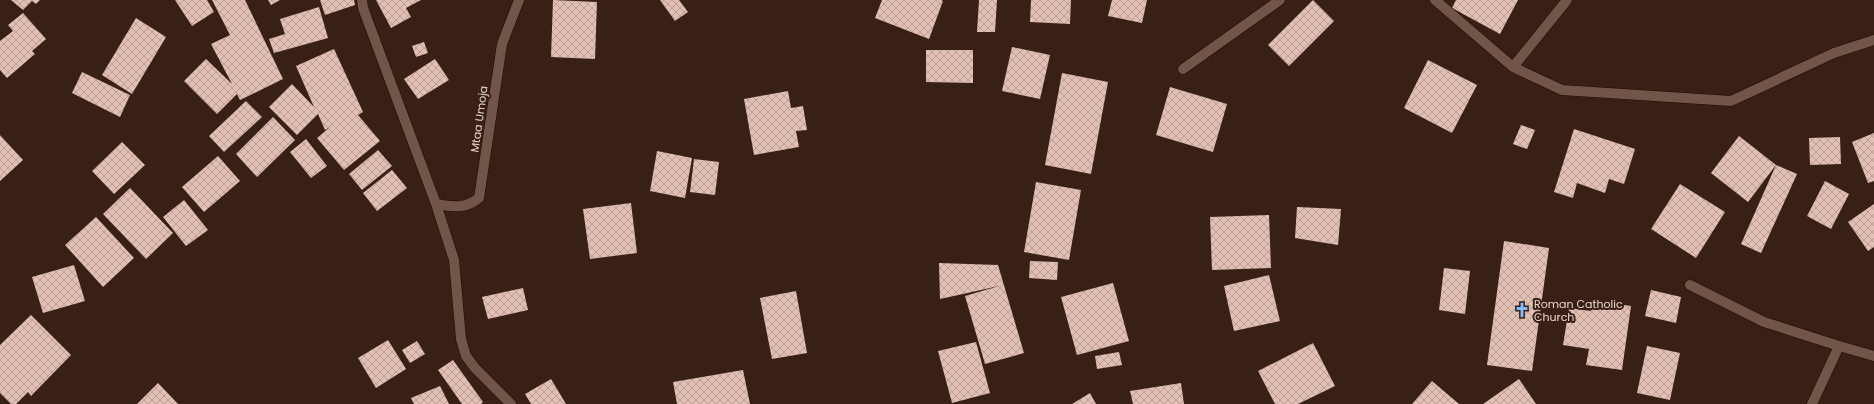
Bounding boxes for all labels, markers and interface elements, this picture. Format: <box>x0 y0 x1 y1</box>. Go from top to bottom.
street label: Mtaa Umoja <box>466 85 492 153</box>
place label: Roman Catholic Church <box>1534 296 1623 325</box>
church icon: Roman Catholic Church <box>1513 301 1531 319</box>

